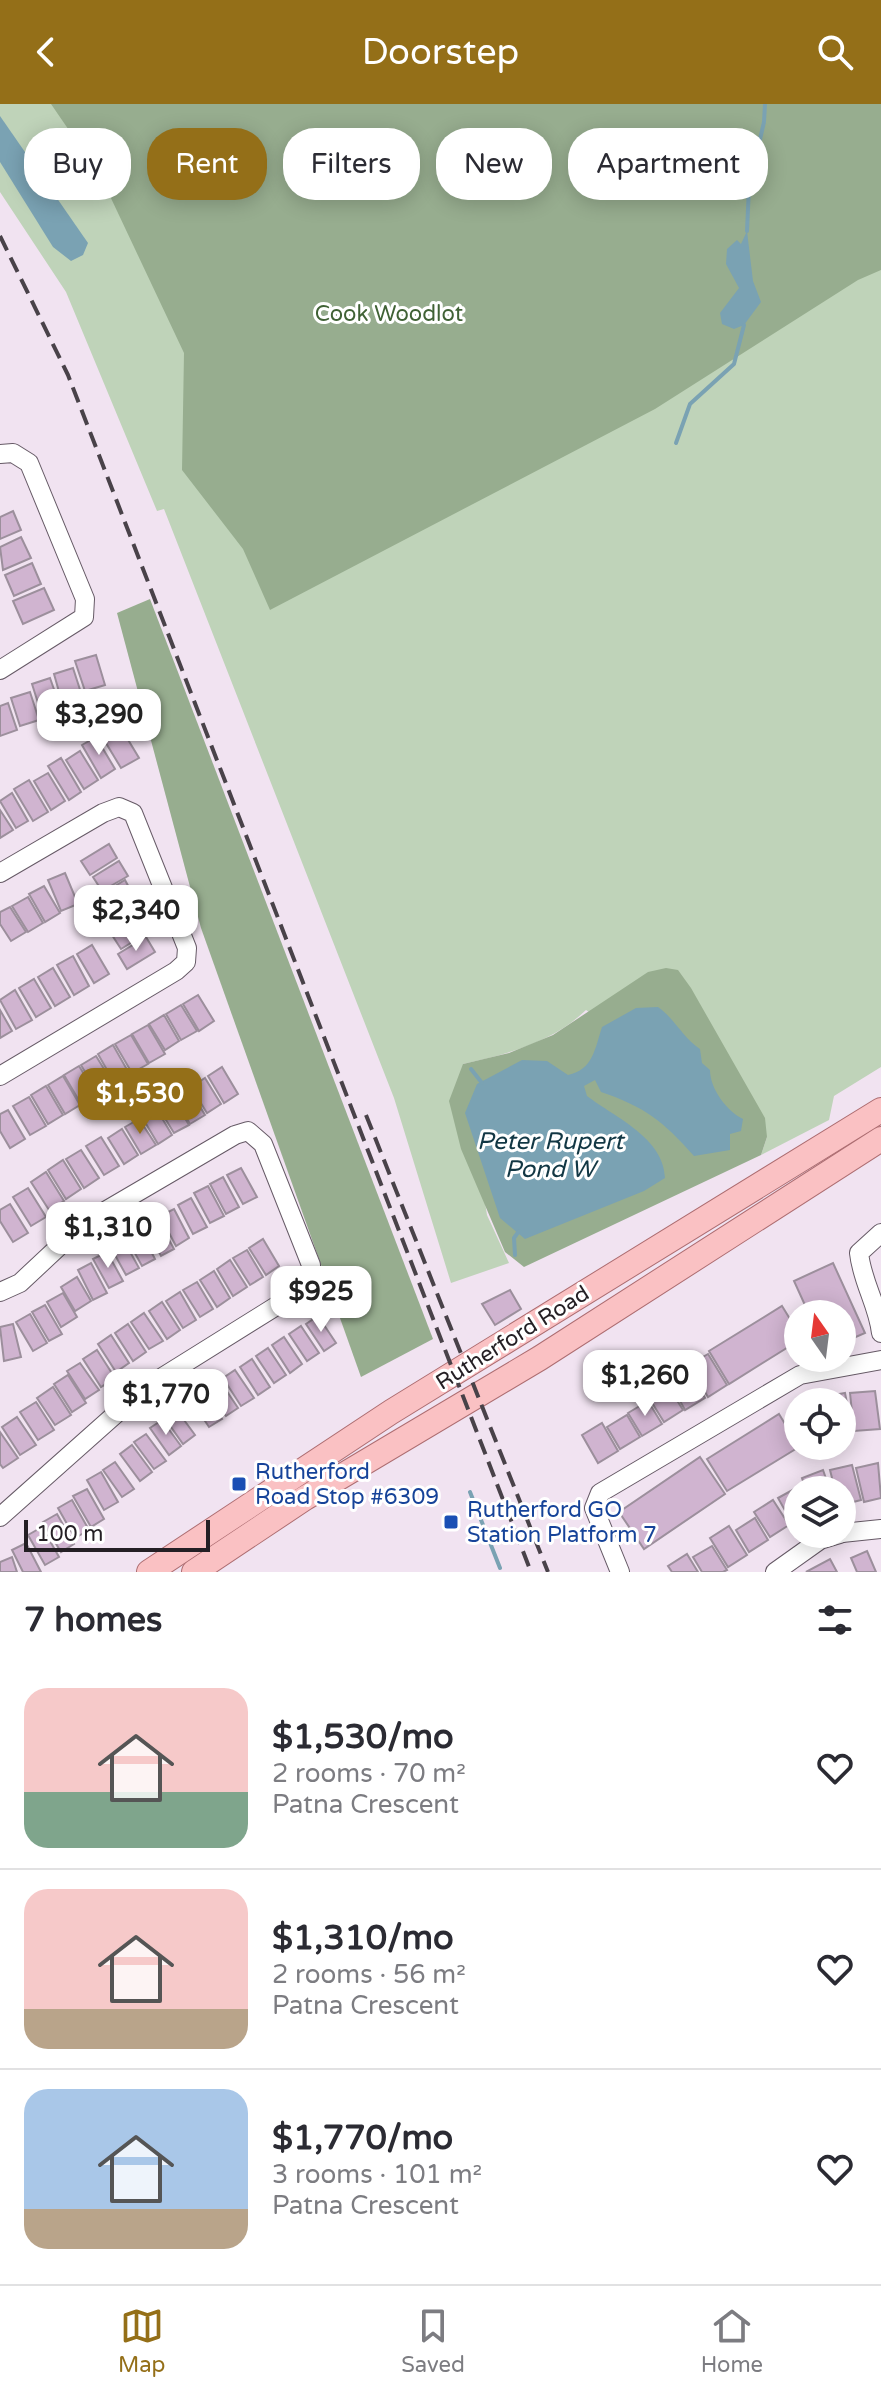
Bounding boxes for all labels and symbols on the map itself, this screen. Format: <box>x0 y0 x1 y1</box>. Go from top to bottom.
park label: Cook Woodlot <box>315 301 463 327</box>
pin: $3,290 <box>34 689 164 757</box>
pin: $2,340 <box>71 885 201 953</box>
pin: $1,530 <box>75 1068 205 1136</box>
water label: Peter Rupert Pond W <box>477 1127 626 1184</box>
pin: $1,310 <box>43 1202 173 1270</box>
pin: $925 <box>274 1266 368 1334</box>
street label: Rutherford Road <box>431 1280 594 1395</box>
north arrow <box>784 1300 856 1372</box>
pin: $1,260 <box>580 1350 710 1418</box>
pin: $1,770 <box>101 1369 231 1437</box>
place label: Rutherford Road Stop #6309 <box>255 1459 439 1510</box>
marker: Rutherford Road Stop #6309 <box>230 1475 248 1493</box>
place label: Rutherford GO Station Platform 7 <box>467 1497 657 1548</box>
marker: Rutherford GO Station Platform 7 <box>442 1513 460 1531</box>
scale bar <box>24 1516 210 1552</box>

